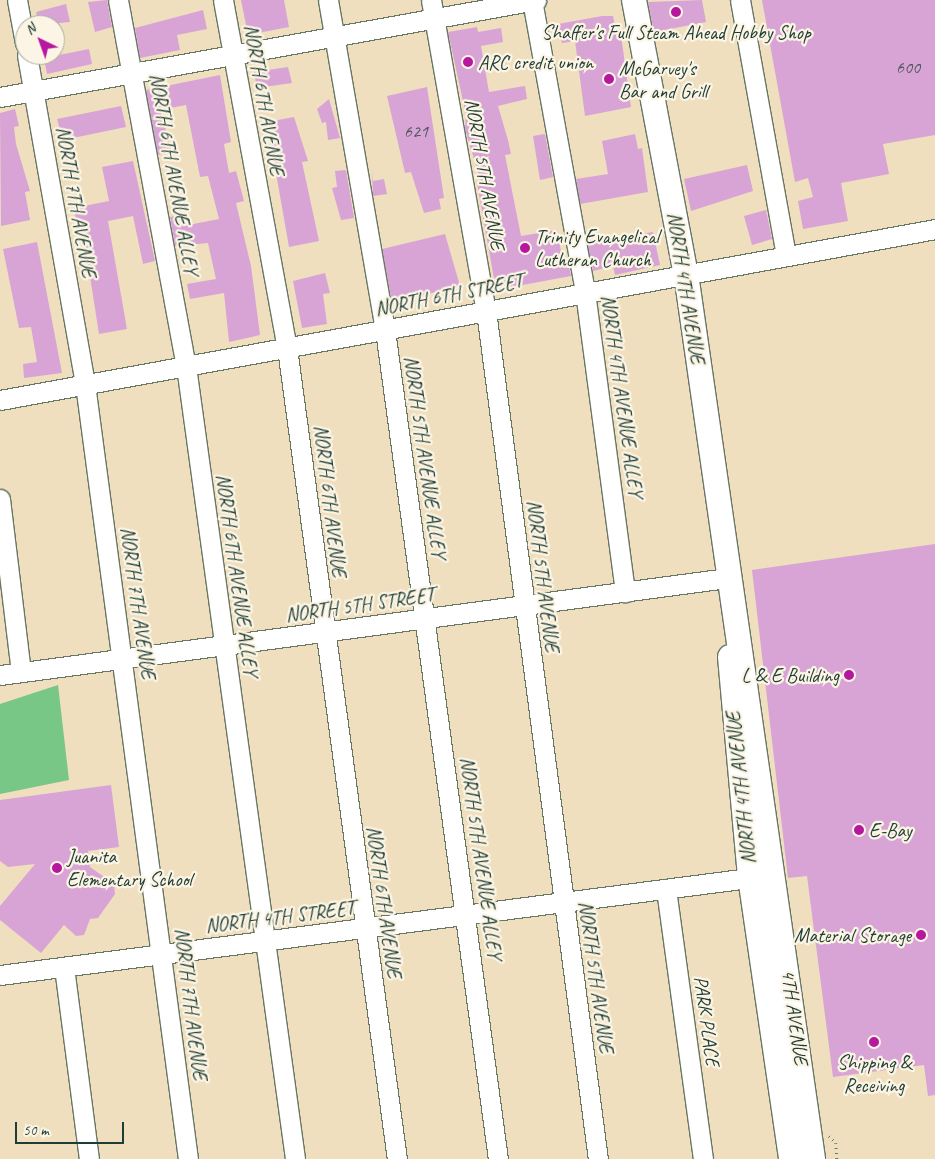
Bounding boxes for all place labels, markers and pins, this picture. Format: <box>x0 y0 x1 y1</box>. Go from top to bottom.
marker: Shaffer's Full Steam Ahead Hobby Shop <box>670 6 682 18</box>
place label: Shaffer's Full Steam Ahead Hobby Shop <box>541 20 811 44</box>
place label: ARC credit union <box>478 50 593 74</box>
marker: ARC credit union <box>462 56 474 68</box>
place label: McGarvey's Bar and Grill <box>619 56 708 103</box>
marker: McGarvey's Bar and Grill <box>603 73 615 85</box>
place label: Trinity Evangelical Lutheran Church <box>535 225 659 272</box>
marker: Trinity Evangelical Lutheran Church <box>519 242 531 254</box>
place label: L & E Building <box>741 663 839 687</box>
marker: L & E Building <box>843 669 855 681</box>
place label: E-Bay <box>869 818 912 842</box>
marker: E-Bay <box>853 824 865 836</box>
place label: Juanita Elementary School <box>67 844 192 891</box>
marker: Juanita Elementary School <box>51 862 63 874</box>
place label: Material Storage <box>794 923 911 947</box>
marker: Material Storage <box>915 929 927 941</box>
marker: Shipping & Receiving <box>868 1036 880 1048</box>
place label: Shipping & Receiving <box>837 1050 911 1097</box>

